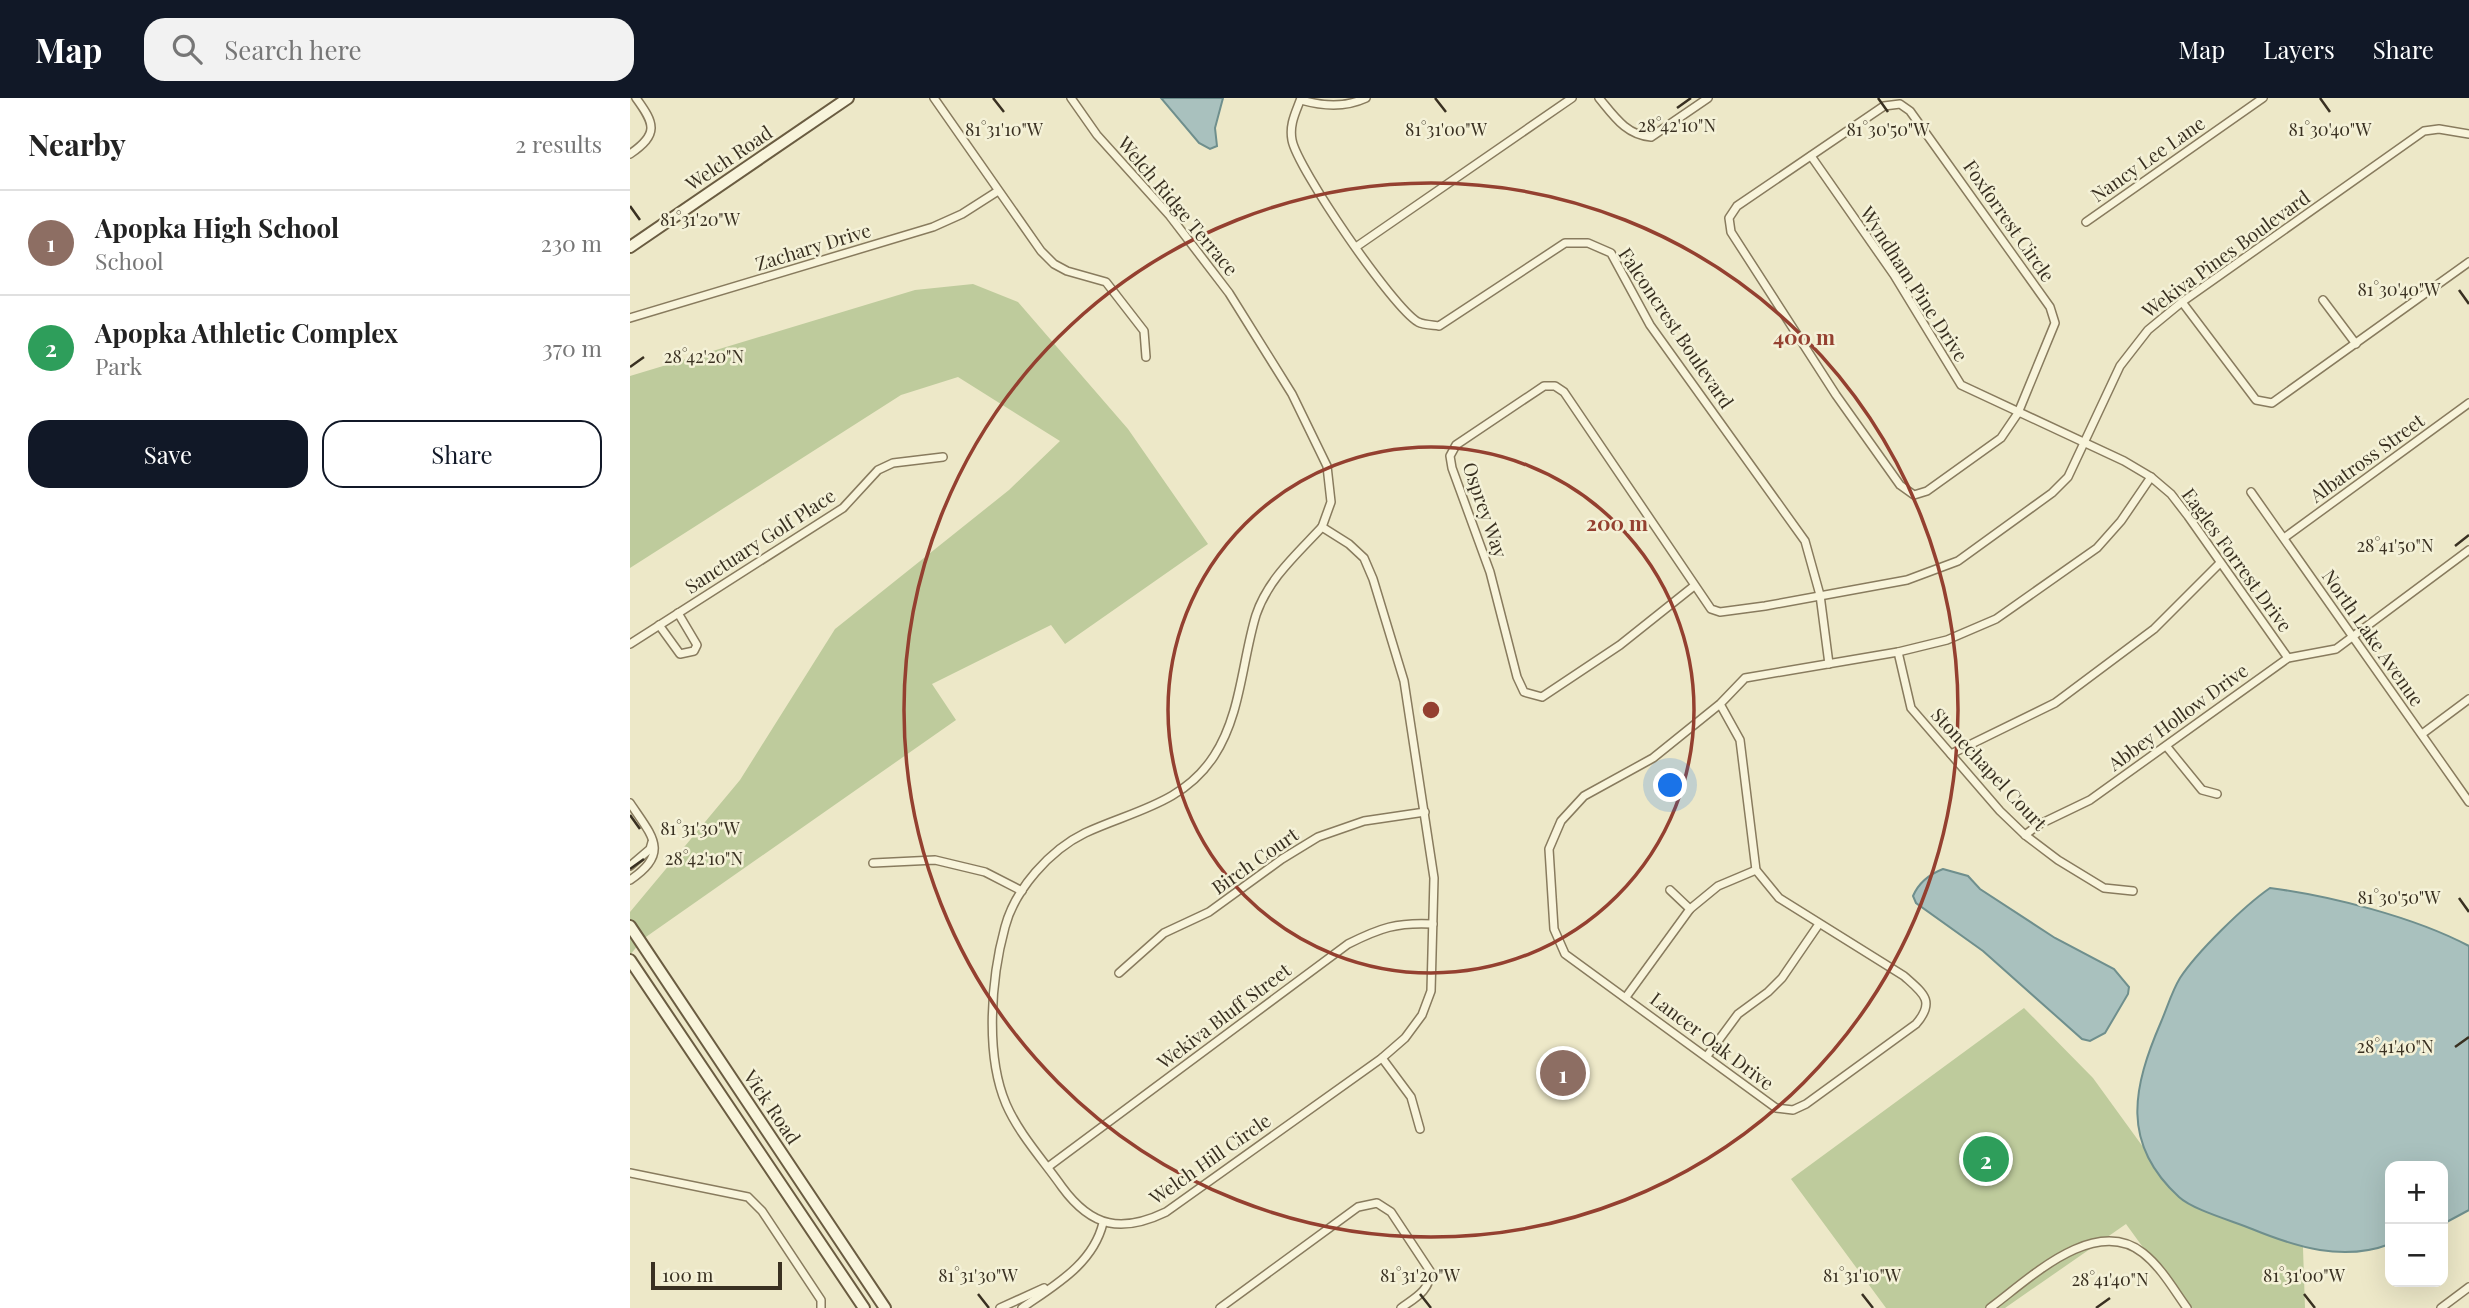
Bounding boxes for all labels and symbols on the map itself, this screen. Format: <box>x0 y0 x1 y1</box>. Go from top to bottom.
street label: Nancy Lee Lane <box>2085 109 2210 207</box>
text: 28°42'10"N <box>1638 113 1716 137</box>
text: 81°31'10"W <box>965 117 1044 141</box>
text: 81°31'00"W <box>1405 117 1488 141</box>
text: 81°30'50"W <box>1846 117 1930 141</box>
text: 81°30'40"W <box>2288 117 2372 141</box>
street label: Welch Road <box>679 119 777 196</box>
street label: Welch Ridge Terrace <box>1112 129 1245 280</box>
street label: Foxforrest Circle <box>1958 154 2062 287</box>
street label: Wekiva Pines Boulevard <box>2136 184 2314 323</box>
street label: Wyndham Pine Drive <box>1854 200 1975 366</box>
text: 81°31'20"W <box>660 207 741 231</box>
street label: Zachary Drive <box>752 216 874 276</box>
street label: Falconcrest Boulevard <box>1613 242 1740 413</box>
text: 81°30'40"W <box>2357 277 2441 301</box>
text: 400 m <box>1773 322 1835 350</box>
text: 28°42'20"N <box>664 344 744 368</box>
street label: Albatross Street <box>2303 407 2429 508</box>
street label: Osprey Way <box>1457 458 1515 561</box>
street label: Sanctuary Golf Place <box>679 482 840 599</box>
street label: Eagles Forrest Drive <box>2177 482 2299 637</box>
text: 200 m <box>1586 508 1648 536</box>
text: 28°41'50"N <box>2356 533 2434 557</box>
street label: North Lake Avenue <box>2317 564 2431 711</box>
street label: Abbey Hollow Drive <box>2101 657 2253 776</box>
centre of rings <box>1419 698 1443 722</box>
street label: Stonechapel Court <box>1926 701 2054 835</box>
your location <box>1653 768 1687 802</box>
text: 81°31'30"W <box>660 816 740 840</box>
street label: Birch Court <box>1206 821 1303 900</box>
text: 28°42'10"N <box>665 846 743 870</box>
text: 81°30'50"W <box>2357 885 2441 909</box>
street label: Wekiva Bluff Street <box>1151 956 1296 1075</box>
street label: Lancer Oak Drive <box>1645 985 1780 1095</box>
text: 28°41'40"N <box>2356 1034 2434 1058</box>
pin: 1 <box>1540 1047 1586 1099</box>
street label: Vick Road <box>738 1063 807 1149</box>
street label: Welch Hill Circle <box>1143 1107 1275 1210</box>
pin: 2 <box>1963 1133 2009 1185</box>
scale bar <box>651 1259 782 1291</box>
text: 81°31'30"W <box>938 1263 1018 1287</box>
text: 81°31'20"W <box>1380 1263 1461 1287</box>
text: 81°31'10"W <box>1823 1263 1902 1287</box>
text: 81°31'00"W <box>2263 1263 2346 1287</box>
text: 28°41'40"N <box>2071 1267 2149 1291</box>

